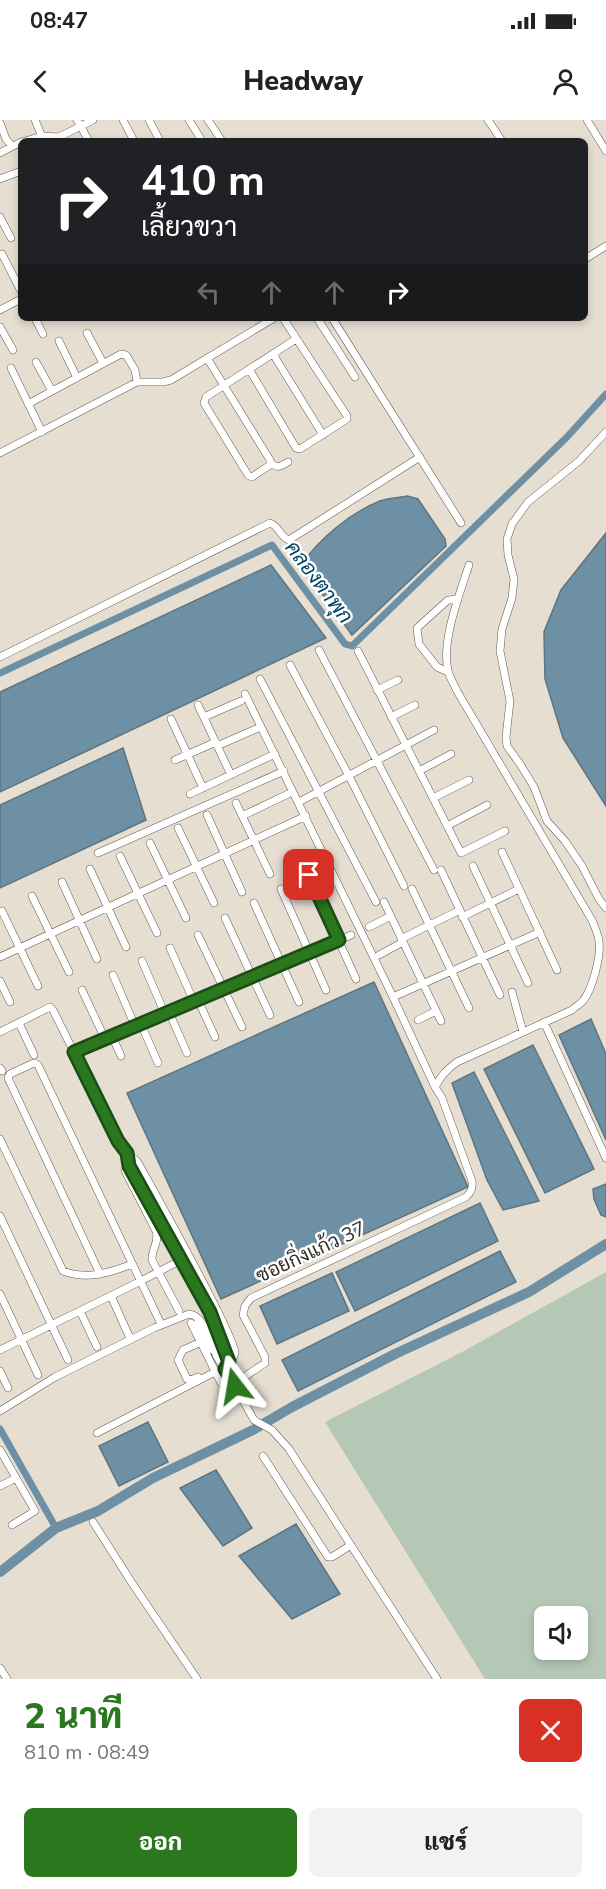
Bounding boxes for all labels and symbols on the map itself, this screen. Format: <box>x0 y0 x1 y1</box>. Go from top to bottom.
water label: คลองตาพุก <box>279 535 359 629</box>
pin <box>283 849 334 900</box>
street label: ซอยกิ่งแก้ว 37 <box>250 1212 370 1289</box>
position arrow <box>203 1354 267 1418</box>

